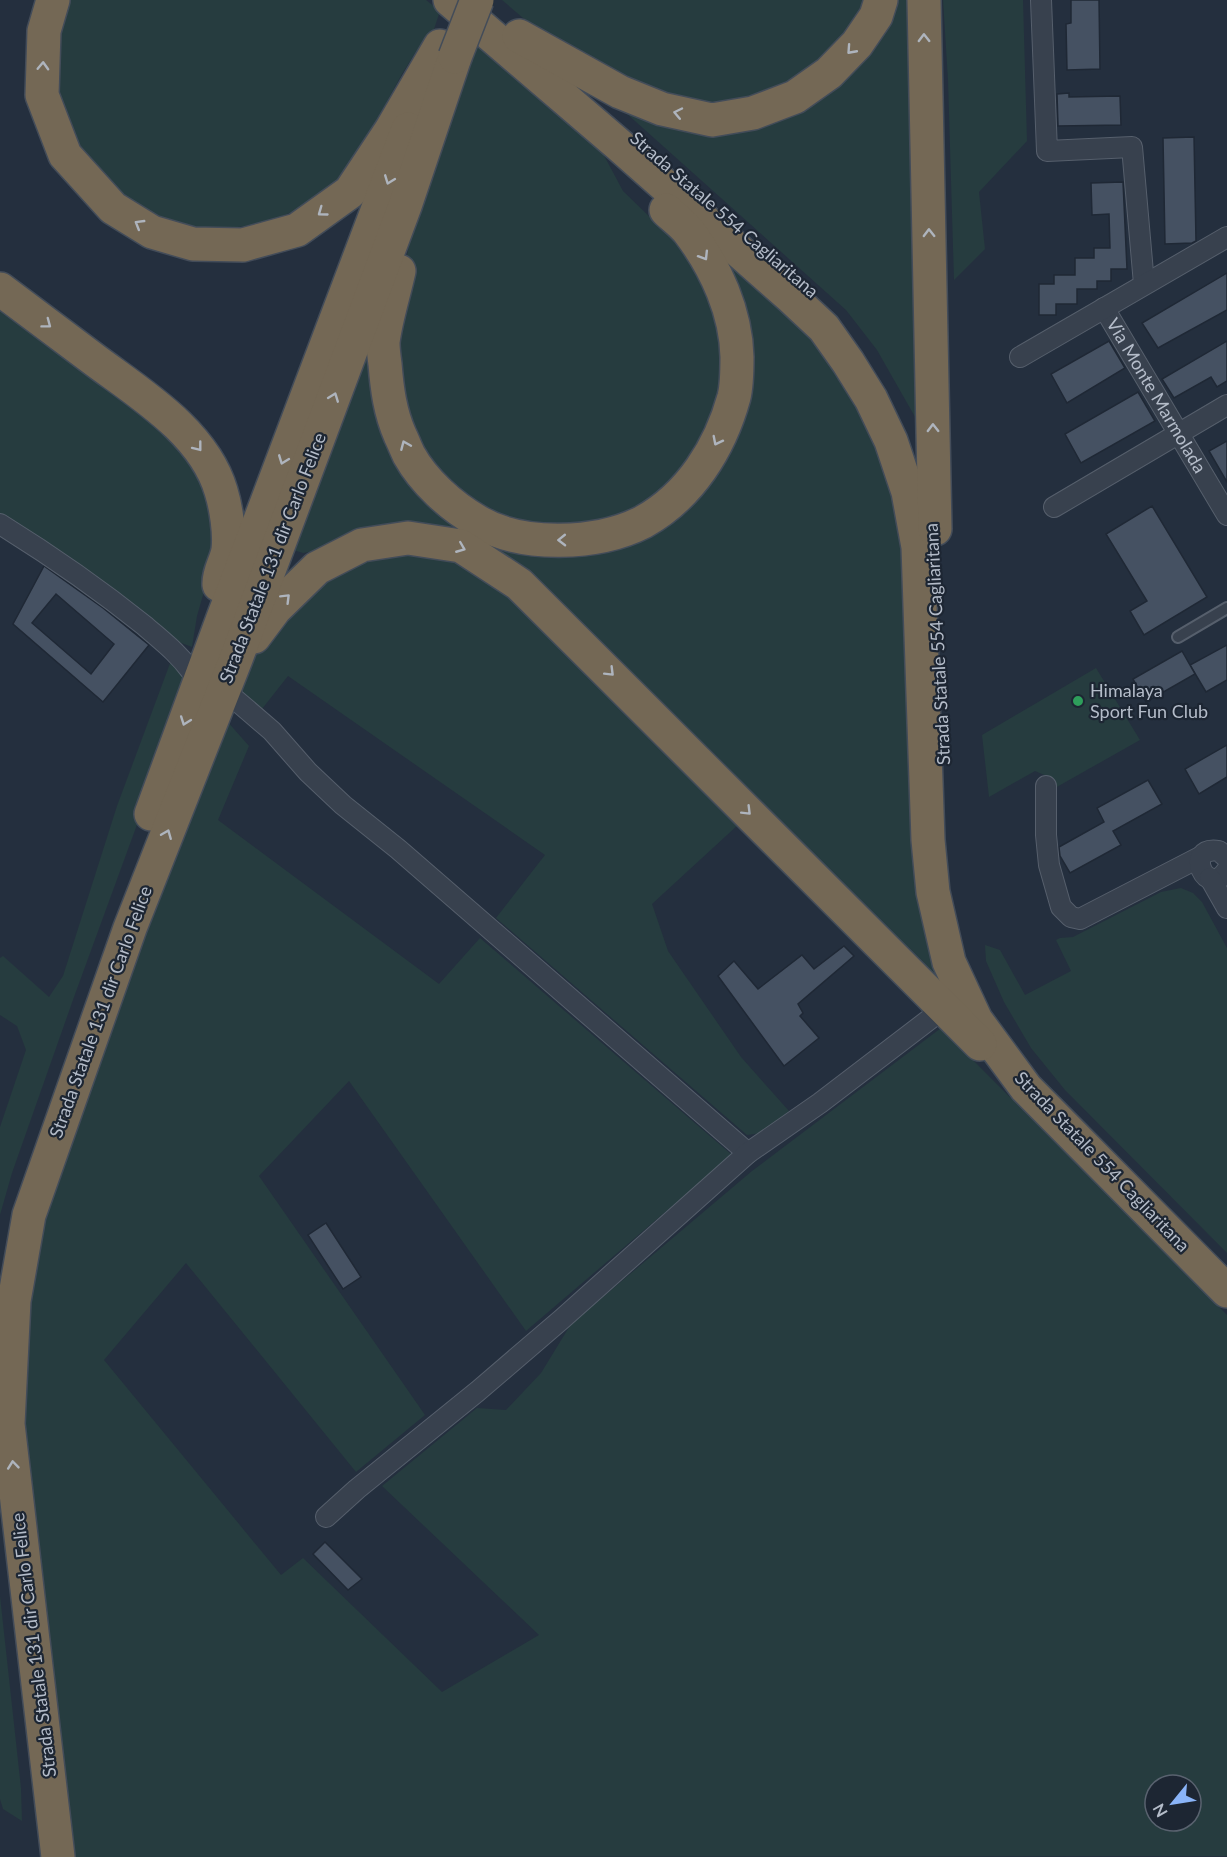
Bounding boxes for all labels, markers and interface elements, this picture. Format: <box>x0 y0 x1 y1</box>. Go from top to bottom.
one-way arrow <box>918 34 931 43</box>
one-way arrow <box>847 43 858 53</box>
one-way arrow <box>36 62 49 71</box>
one-way arrow <box>673 107 683 120</box>
street label: Strada Statale 554 Cagliaritana <box>626 126 823 302</box>
one-way arrow <box>384 174 397 184</box>
one-way arrow <box>318 205 329 216</box>
one-way arrow <box>135 220 145 232</box>
one-way arrow <box>922 229 935 238</box>
one-way arrow <box>697 250 709 260</box>
street label: Via Monte Marmolada <box>1102 314 1211 477</box>
one-way arrow <box>40 317 51 328</box>
one-way arrow <box>326 392 339 403</box>
one-way arrow <box>927 424 939 433</box>
street label: Strada Statale 131 dir Carlo Felice <box>214 429 330 686</box>
one-way arrow <box>713 435 724 446</box>
one-way arrow <box>190 440 201 451</box>
one-way arrow <box>400 440 412 451</box>
one-way arrow <box>278 454 290 465</box>
street label: Strada Statale 554 Cagliaritana <box>920 523 954 766</box>
one-way arrow <box>557 534 566 547</box>
one-way arrow <box>455 541 466 553</box>
one-way arrow <box>280 594 290 605</box>
one-way arrow <box>602 665 613 676</box>
place label: Himalaya Sport Fun Club <box>1090 679 1208 722</box>
marker: Himalaya Sport Fun Club <box>1071 694 1085 708</box>
one-way arrow <box>180 715 192 726</box>
one-way arrow <box>740 803 751 814</box>
one-way arrow <box>160 829 172 840</box>
street label: Strada Statale 131 dir Carlo Felice <box>44 883 156 1141</box>
street label: Strada Statale 554 Cagliaritana <box>1011 1067 1195 1256</box>
one-way arrow <box>7 1461 20 1470</box>
street label: Strada Statale 131 dir Carlo Felice <box>6 1512 60 1779</box>
north arrow <box>1143 1773 1203 1833</box>
text: N <box>1148 1801 1171 1821</box>

